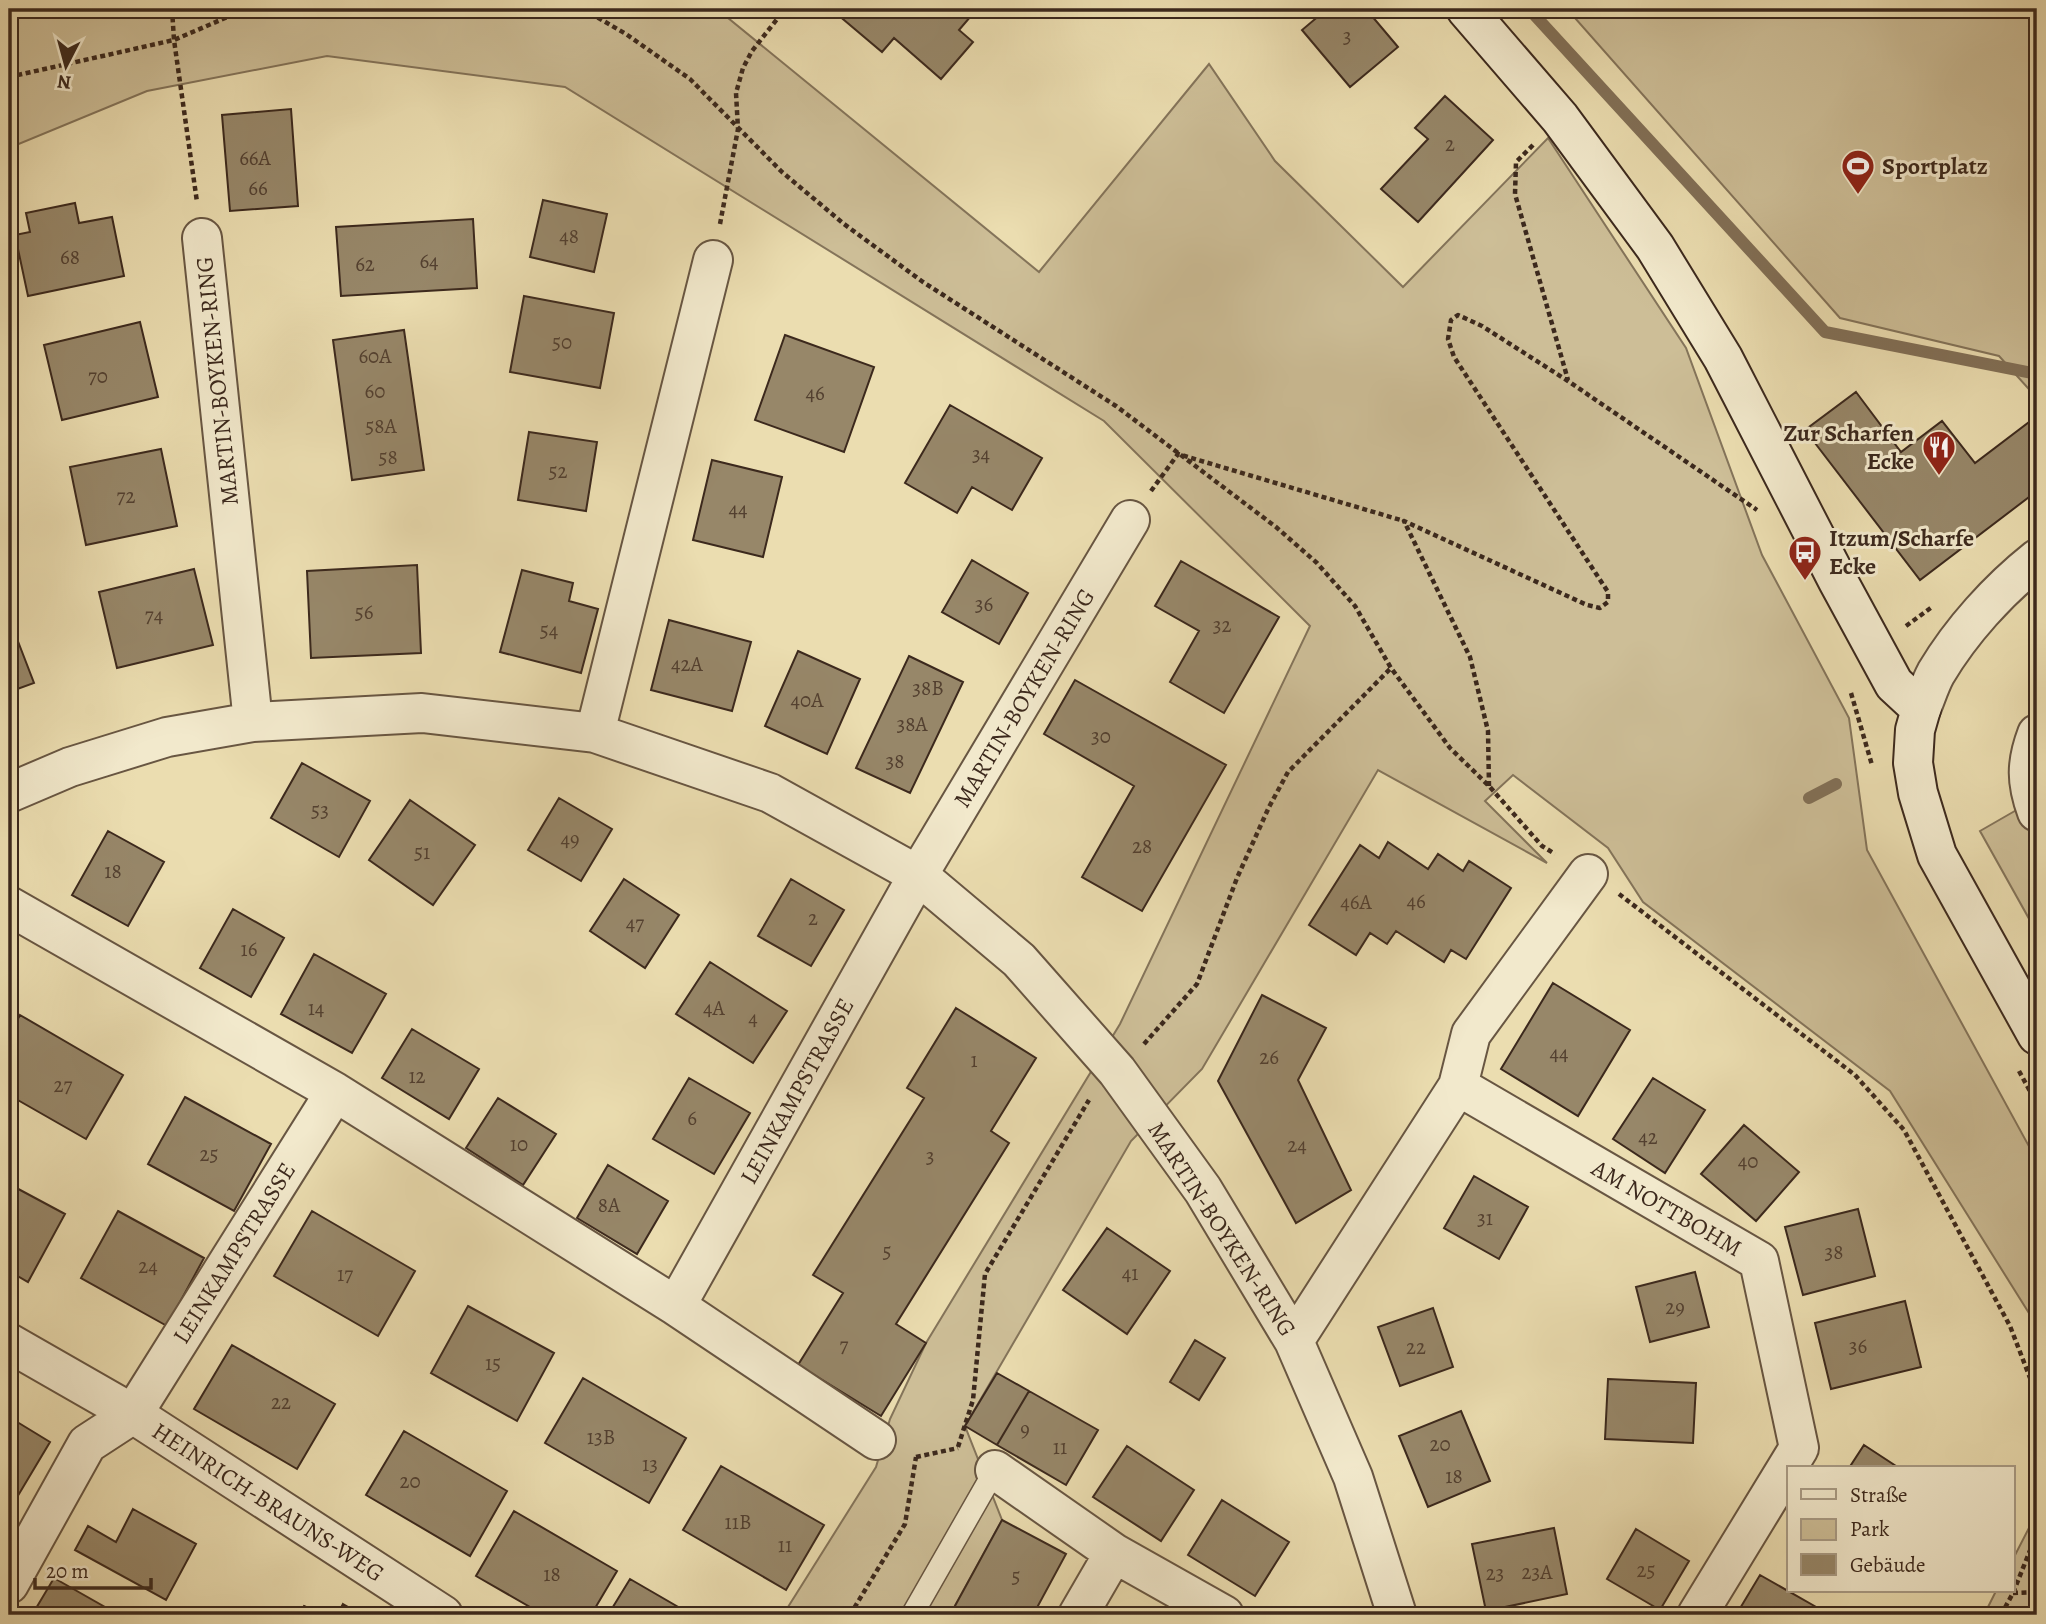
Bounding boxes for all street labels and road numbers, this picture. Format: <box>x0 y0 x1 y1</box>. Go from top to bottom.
street label: MARTIN-BOYKEN-RING <box>188 255 246 507</box>
street label: MARTIN-BOYKEN-RING <box>946 583 1102 813</box>
street label: LEINKAMPSTRASSE <box>733 992 861 1190</box>
street label: MARTIN-BOYKEN-RING <box>1141 1116 1303 1342</box>
street label: AM NOTTBOHM <box>1585 1152 1748 1264</box>
street label: LEINKAMPSTRASSE <box>165 1156 303 1350</box>
street label: HEINRICH-BRAUNS-WEG <box>146 1415 390 1589</box>

